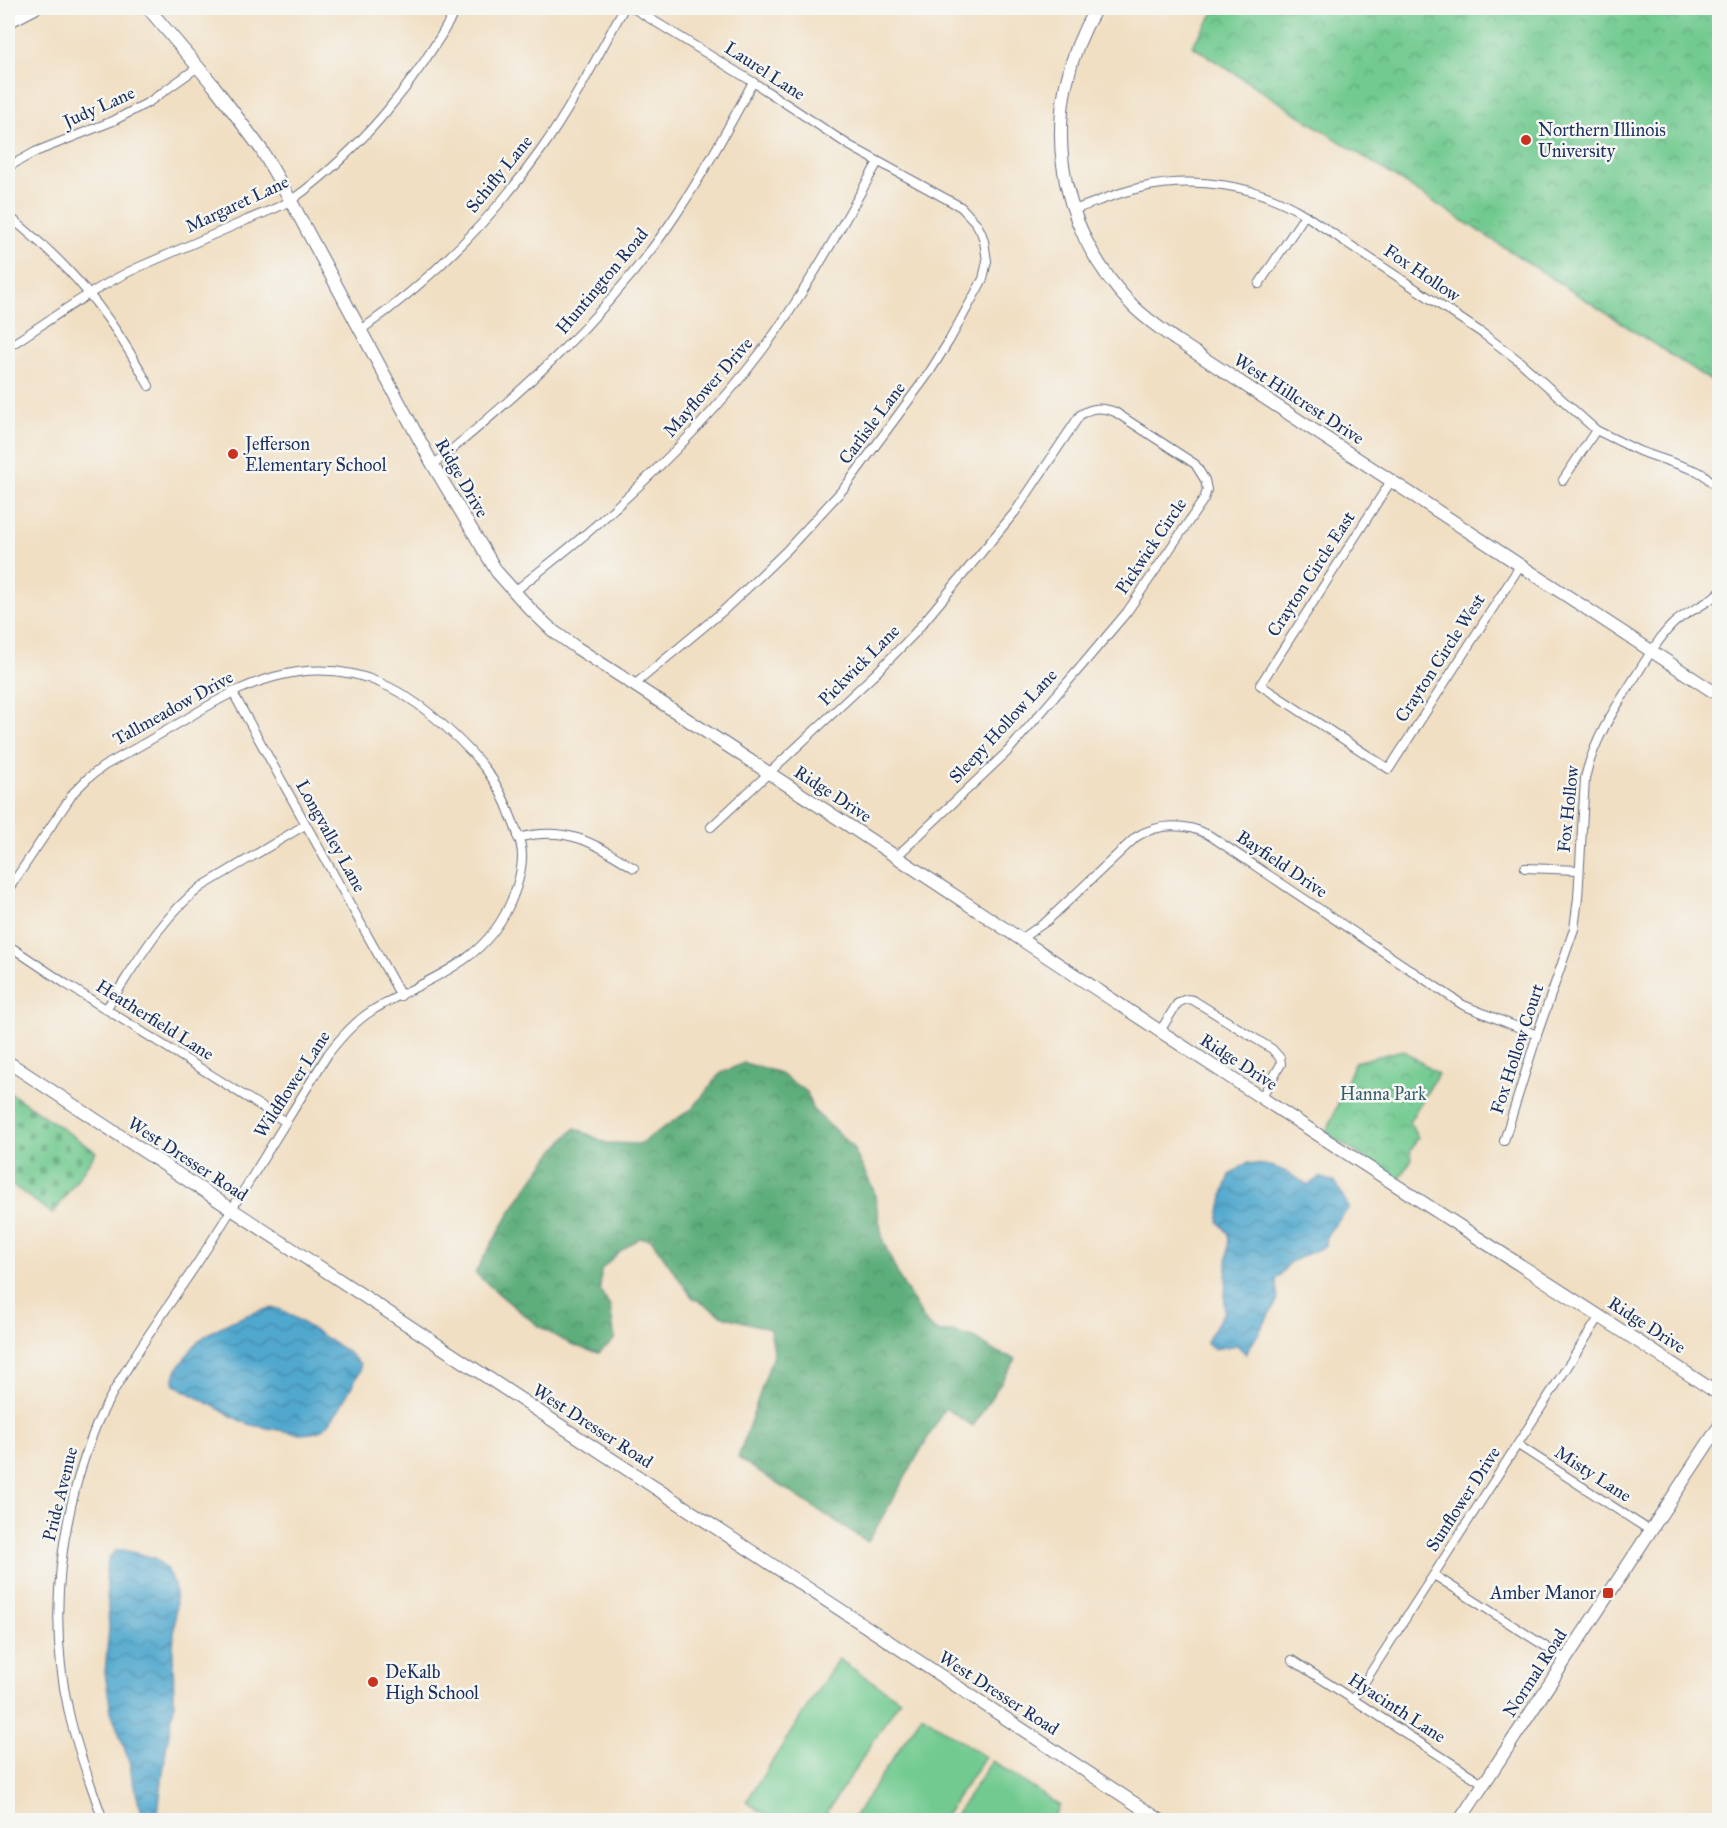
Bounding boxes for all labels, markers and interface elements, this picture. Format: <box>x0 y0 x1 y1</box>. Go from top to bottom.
street label: Laurel Lane <box>721 37 809 105</box>
street label: Judy Lane <box>58 82 139 134</box>
place label: Northern Illinois University <box>1538 119 1666 162</box>
street label: Schifly Lane <box>461 131 537 217</box>
marker: Northern Illinois University <box>1519 133 1533 147</box>
street label: Margaret Lane <box>182 170 293 238</box>
street label: Huntington Road <box>551 224 654 339</box>
street label: Fox Hollow <box>1380 239 1465 307</box>
street label: Mayflower Drive <box>659 333 757 441</box>
street label: West Hillcrest Drive <box>1230 349 1368 449</box>
street label: Carlisle Lane <box>834 378 910 468</box>
place label: Jefferson Elementary School <box>243 433 387 476</box>
street label: Ridge Drive <box>430 434 494 522</box>
marker: Jefferson Elementary School <box>226 447 240 461</box>
street label: Pickwick Circle <box>1111 494 1191 598</box>
street label: Crayton Circle East <box>1262 507 1360 641</box>
street label: Crayton Circle West <box>1390 589 1490 726</box>
street label: Pickwick Lane <box>814 620 904 710</box>
street label: Sleepy Hollow Lane <box>944 664 1062 788</box>
street label: Tallmeadow Drive <box>109 666 237 750</box>
street label: Ridge Drive <box>790 761 876 828</box>
street label: Fox Hollow <box>1552 764 1584 854</box>
street label: Longvalley Lane <box>290 776 371 896</box>
street label: Bayfield Drive <box>1232 826 1332 902</box>
street label: Heatherfield Lane <box>92 975 218 1065</box>
street label: Fox Hollow Court <box>1486 981 1549 1117</box>
street label: Wildflower Lane <box>249 1026 335 1142</box>
street label: Ridge Drive <box>1196 1029 1282 1096</box>
park label: Hanna Park <box>1340 1083 1427 1105</box>
street label: West Dresser Road <box>124 1112 252 1206</box>
street label: Ridge Drive <box>1604 1292 1690 1359</box>
street label: West Dresser Road <box>529 1379 657 1473</box>
street label: Misty Lane <box>1551 1441 1635 1507</box>
street label: Sunflower Drive <box>1421 1443 1505 1555</box>
street label: Pride Avenue <box>38 1445 82 1543</box>
place label: Amber Manor <box>1489 1582 1596 1604</box>
marker: Amber Manor <box>1601 1586 1615 1600</box>
street label: Normal Road <box>1498 1625 1572 1721</box>
street label: West Dresser Road <box>935 1646 1063 1740</box>
place label: DeKalb High School <box>385 1661 479 1705</box>
street label: Hyacinth Lane <box>1344 1668 1450 1748</box>
marker: DeKalb High School <box>366 1675 380 1689</box>

